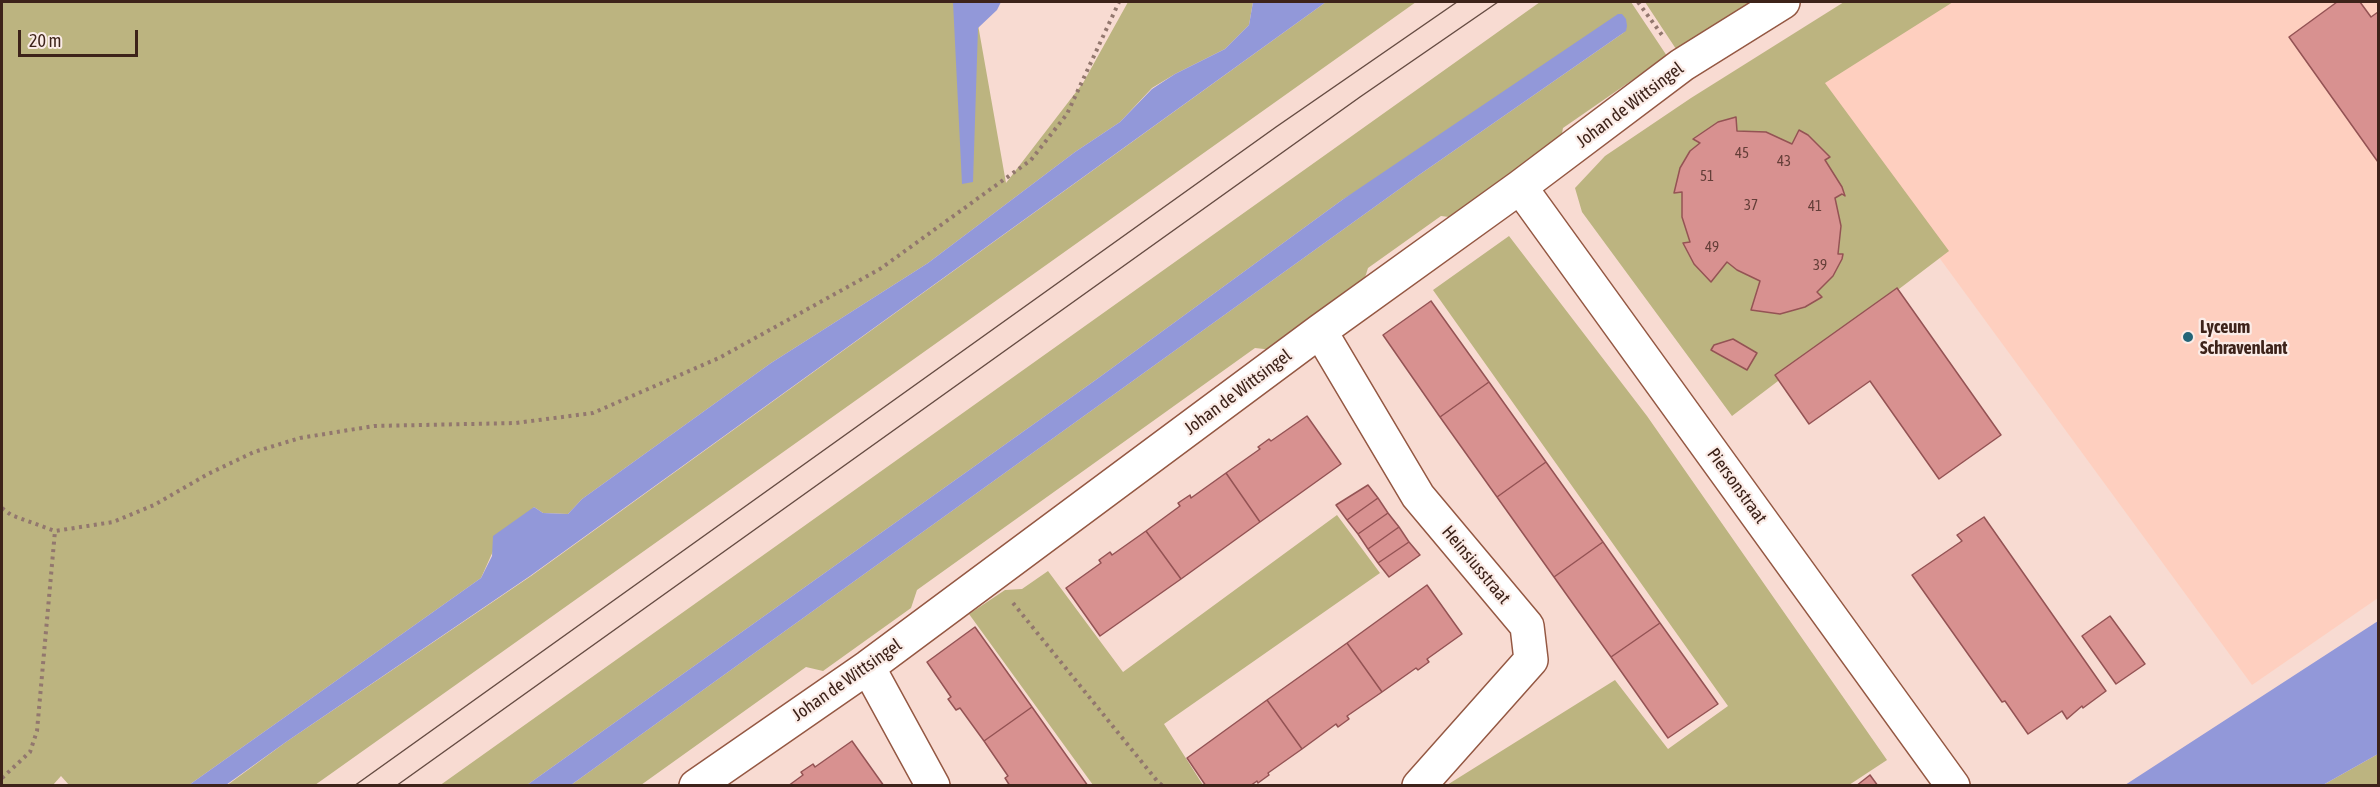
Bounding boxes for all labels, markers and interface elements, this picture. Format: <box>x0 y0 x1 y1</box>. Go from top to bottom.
scale bar <box>21 18 141 56</box>
text: 20 m <box>29 30 61 51</box>
street label: Johan de Wittsingel <box>1572 58 1688 152</box>
house number: 45 <box>1735 144 1749 162</box>
house number: 43 <box>1777 152 1791 170</box>
house number: 51 <box>1700 167 1714 185</box>
house number: 37 <box>1744 196 1758 214</box>
house number: 41 <box>1808 197 1822 215</box>
house number: 49 <box>1705 238 1719 256</box>
house number: 39 <box>1813 256 1827 274</box>
place label: Lyceum Schravenlant <box>2200 316 2287 358</box>
marker: Lyceum Schravenlant <box>2181 330 2195 344</box>
street label: Johan de Wittsingel <box>1180 345 1296 439</box>
street label: Piersonstraat <box>1702 444 1772 528</box>
street label: Heinsiusstraat <box>1437 521 1515 609</box>
street label: Johan de Wittsingel <box>788 634 906 726</box>

